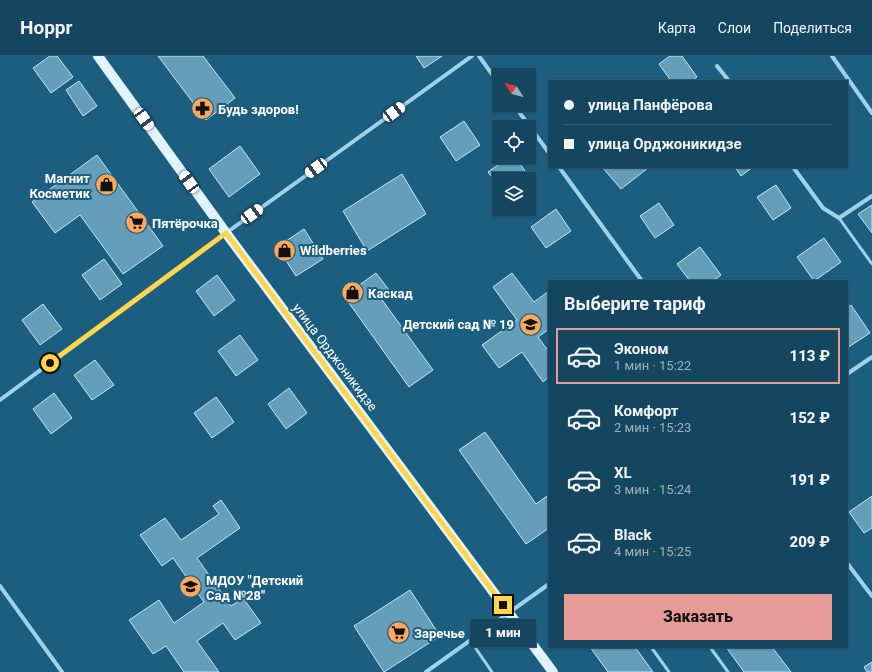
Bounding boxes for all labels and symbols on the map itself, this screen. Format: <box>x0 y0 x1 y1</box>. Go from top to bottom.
north arrow <box>492 68 536 112</box>
pharmacy icon: Будь здоров! <box>190 96 216 122</box>
car <box>381 100 407 124</box>
place label: Будь здоров! <box>218 102 299 117</box>
car <box>132 106 156 132</box>
car <box>303 156 329 180</box>
car <box>177 169 201 195</box>
place label: Магнит Косметик <box>30 171 91 201</box>
shop icon: Магнит Косметик <box>93 172 119 198</box>
car <box>239 202 265 226</box>
supermarket icon: Пятёрочка <box>123 210 149 236</box>
place label: Пятёрочка <box>152 216 218 231</box>
shop icon: Wildberries <box>272 237 298 263</box>
place label: Wildberries <box>300 243 367 258</box>
shop icon: Каскад <box>339 280 365 306</box>
place label: Каскад <box>368 286 413 301</box>
street label: улица Орджоникидзе <box>290 300 380 414</box>
school or university icon: Детский сад № 19 <box>517 311 543 337</box>
place label: Детский сад № 19 <box>403 317 514 332</box>
route start <box>41 354 59 372</box>
place label: МДОУ "Детский Сад №28" <box>206 573 303 603</box>
school or university icon: МДОУ "Детский Сад №28" <box>178 574 204 600</box>
route end <box>494 596 512 614</box>
callout: 1 мин <box>470 619 536 647</box>
supermarket icon: Заречье <box>385 620 411 646</box>
place label: Заречье <box>414 626 465 641</box>

